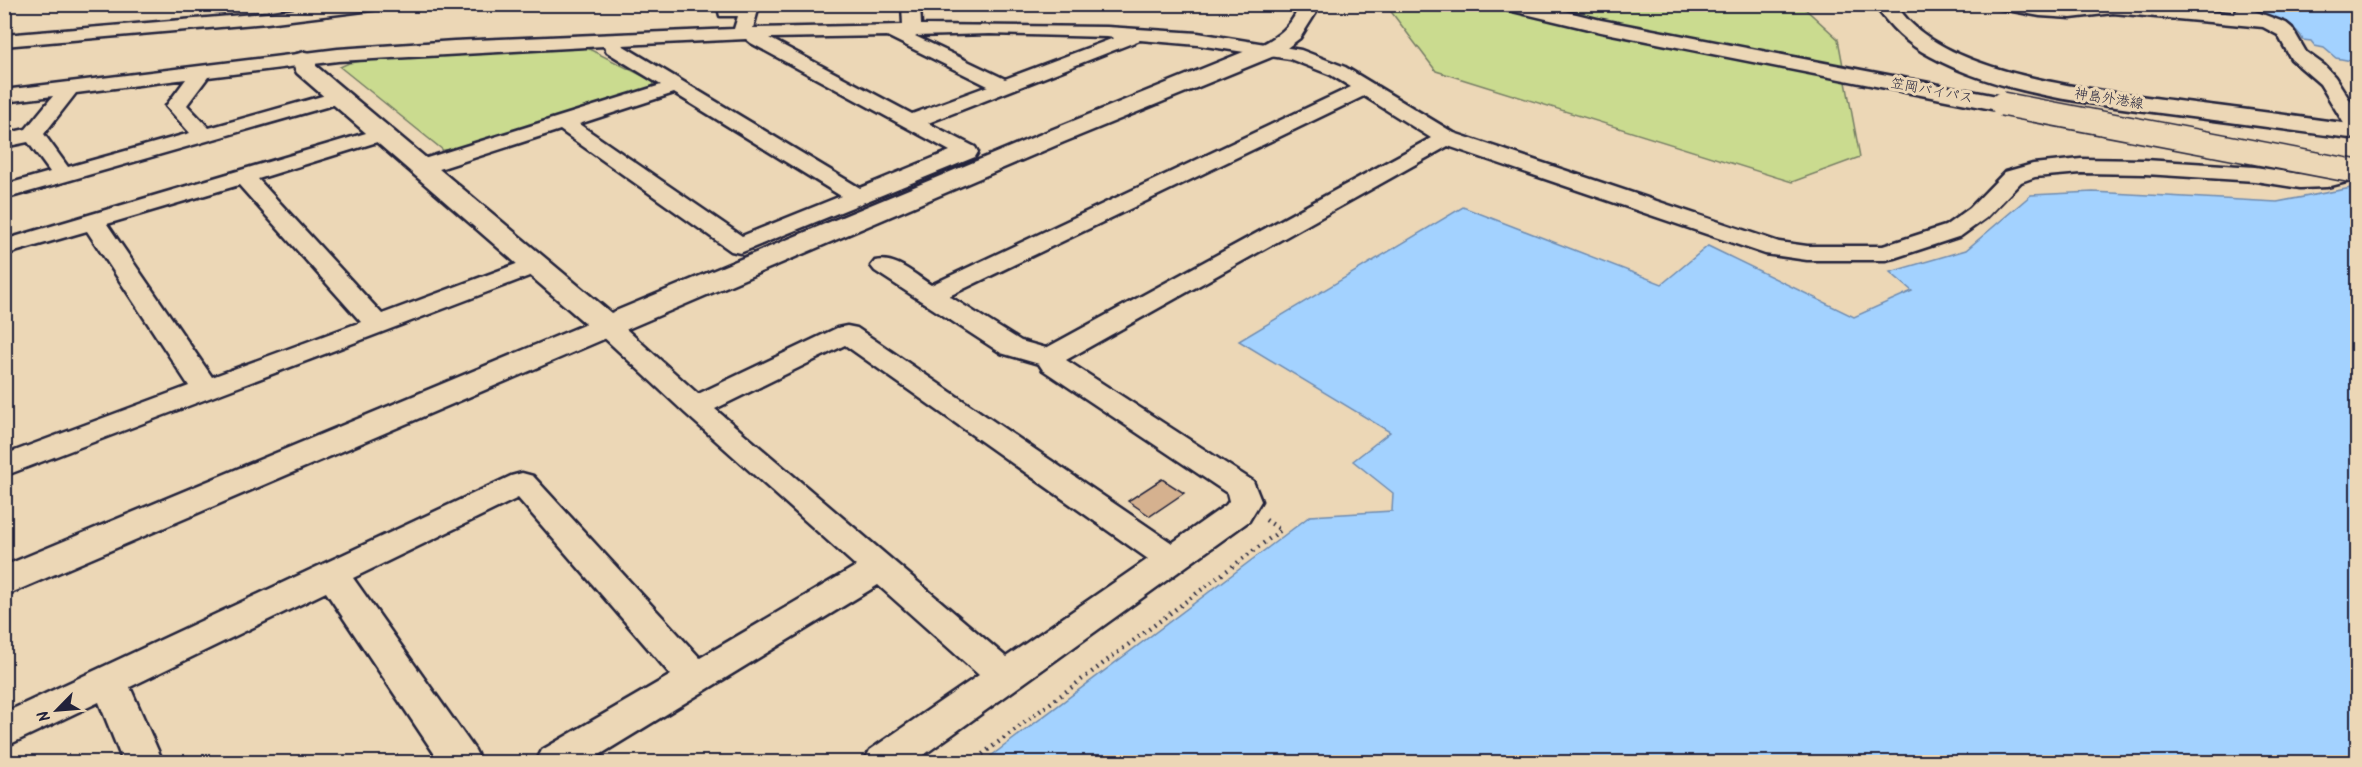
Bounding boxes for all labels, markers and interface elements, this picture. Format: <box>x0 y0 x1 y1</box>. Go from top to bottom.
street label: 笠岡バイパス <box>1889 72 1975 110</box>
street label: 神島外港線 <box>2073 83 2145 115</box>
north arrow <box>27 680 87 740</box>
text: N <box>31 706 58 726</box>

